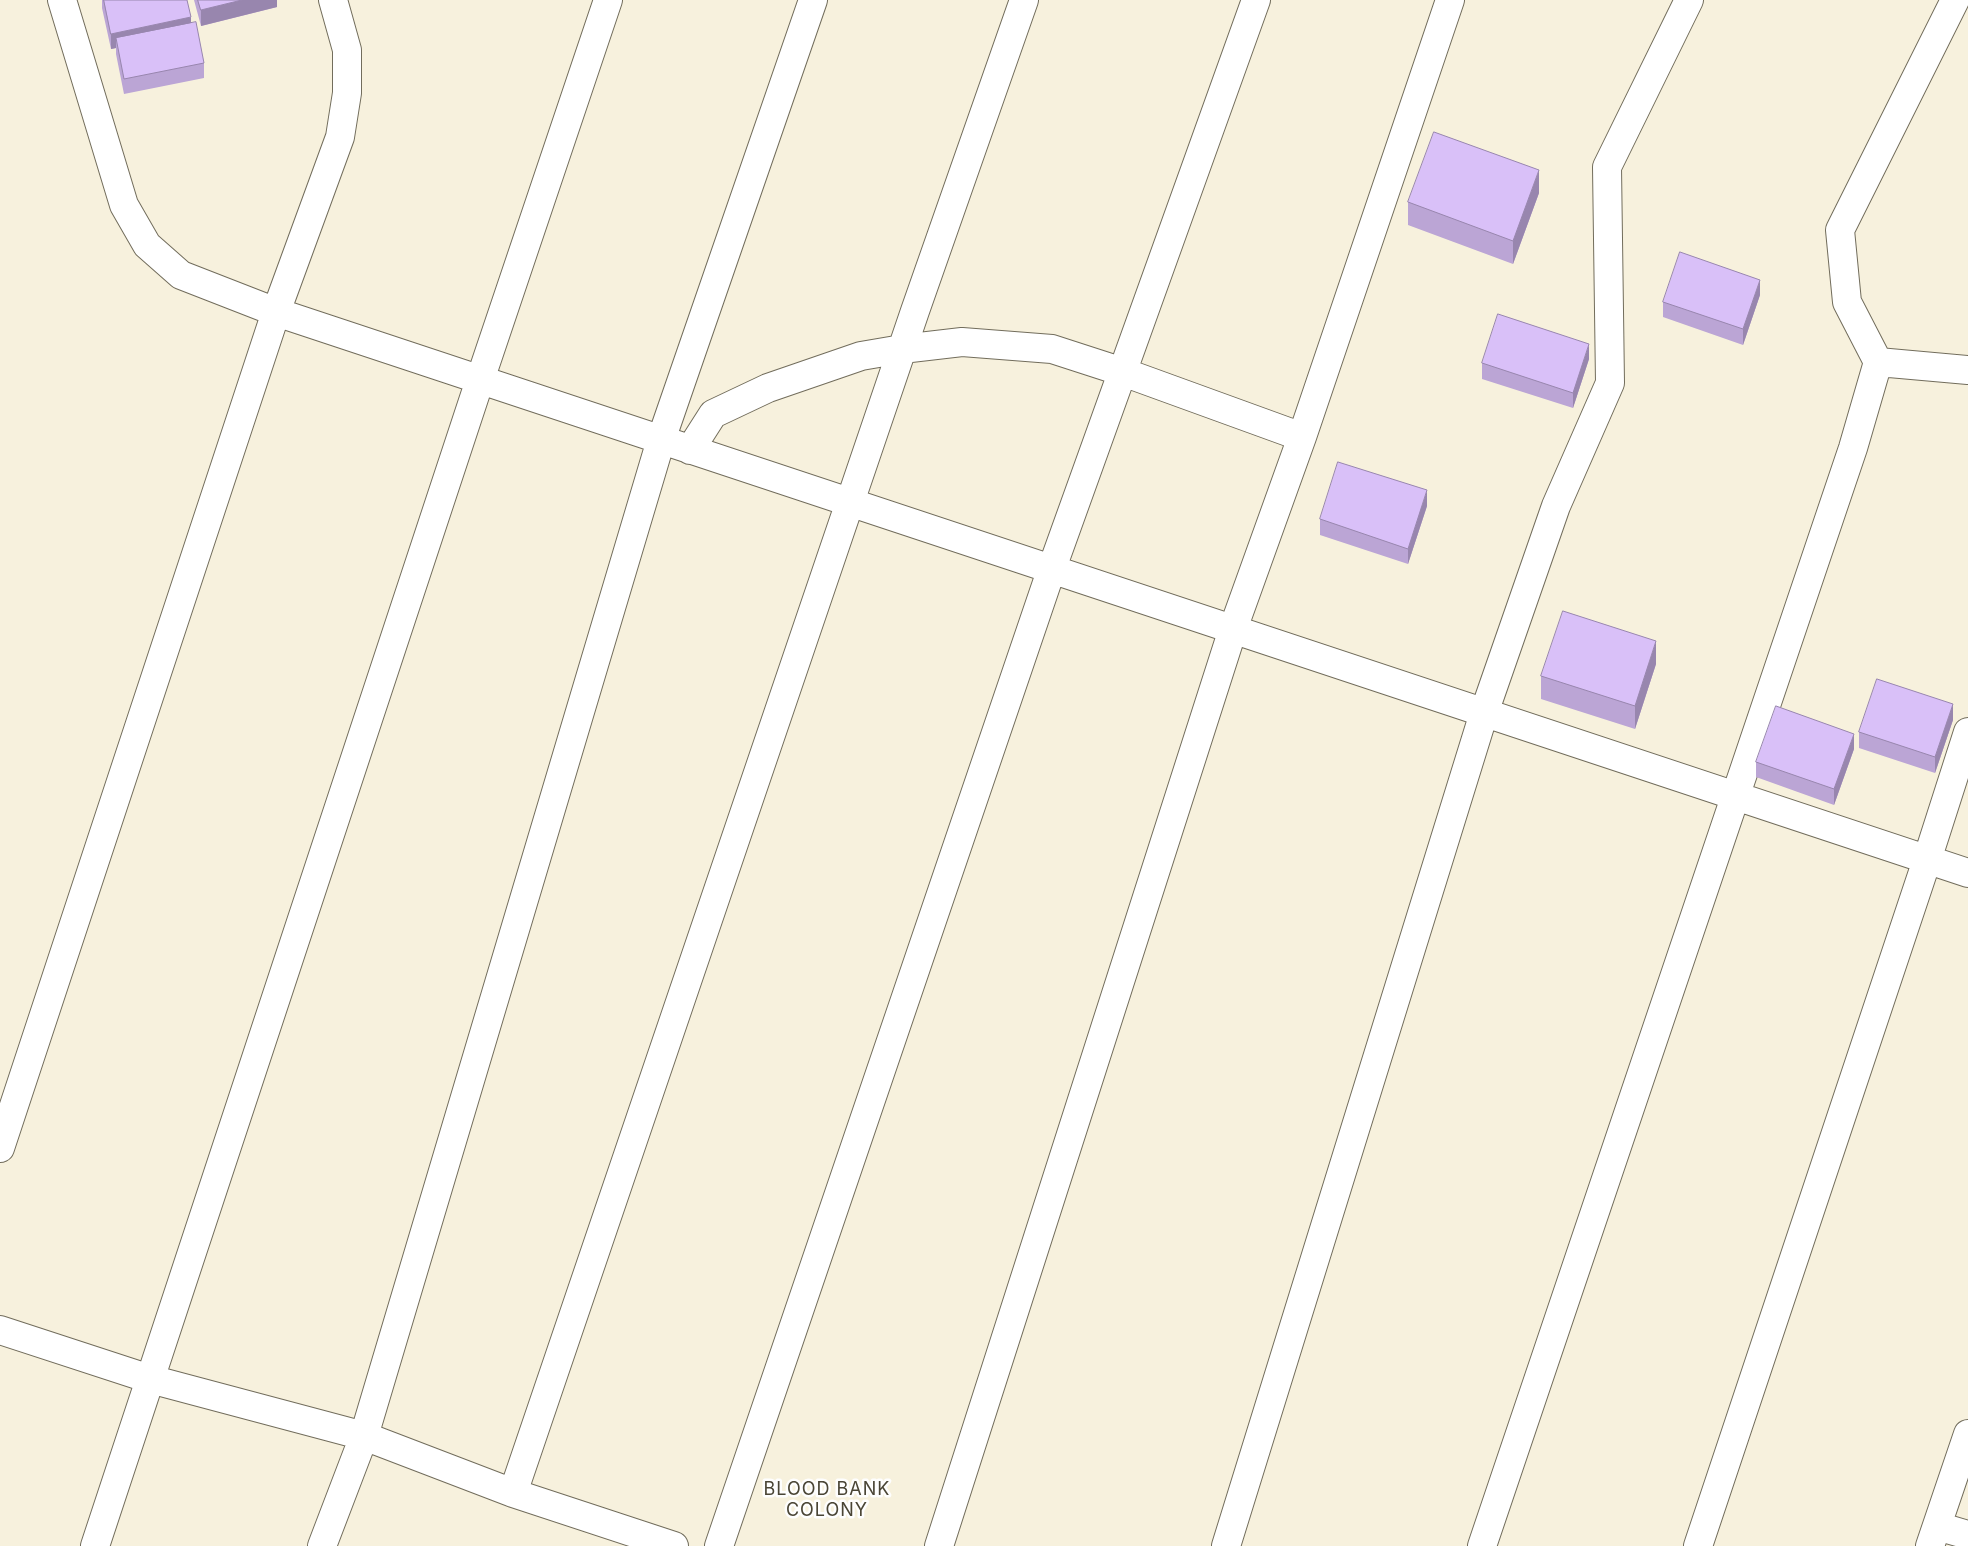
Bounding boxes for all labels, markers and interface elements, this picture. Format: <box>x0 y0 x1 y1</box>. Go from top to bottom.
district label: BLOOD BANK COLONY <box>762 1479 892 1522</box>

